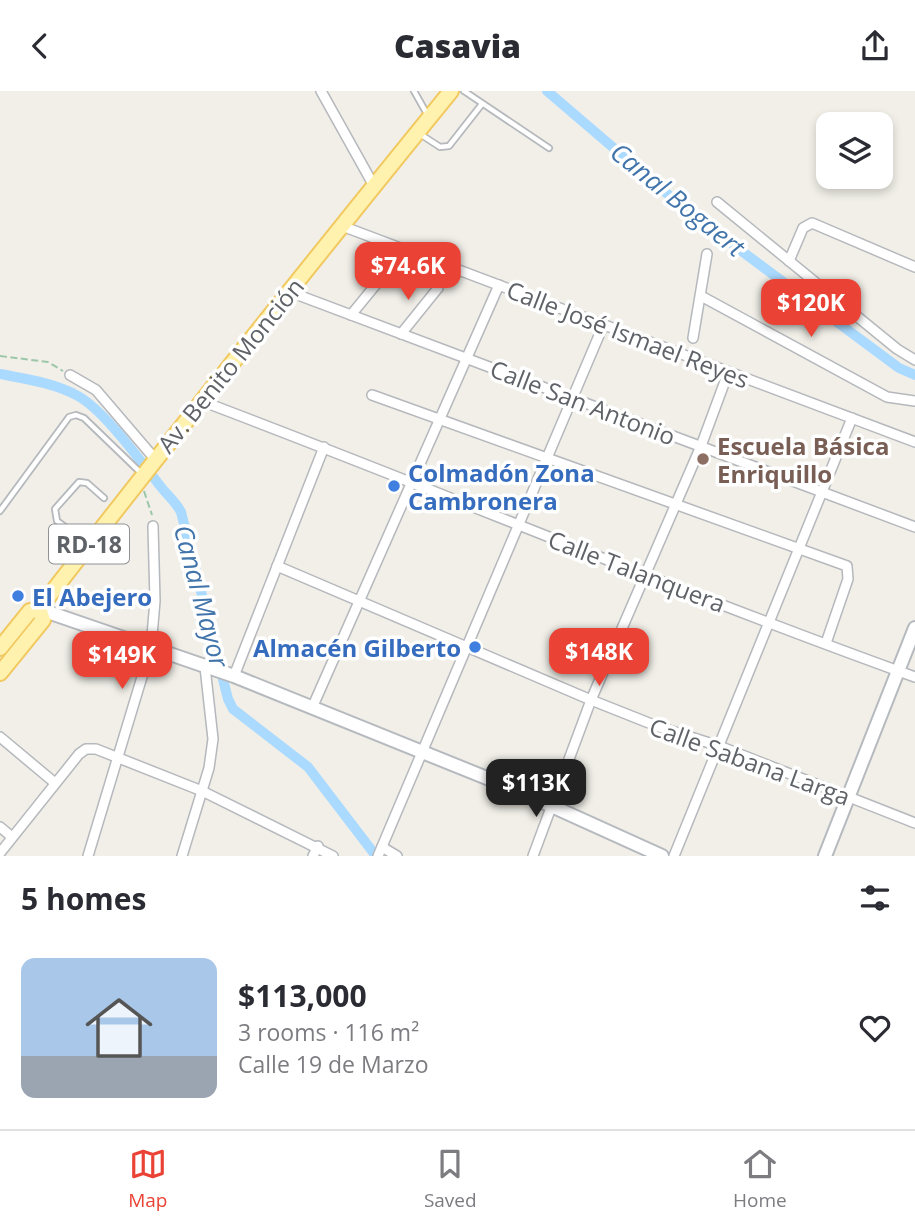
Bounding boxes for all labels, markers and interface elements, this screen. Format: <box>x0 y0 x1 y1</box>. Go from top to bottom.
text: Casavia <box>394 24 521 67</box>
icon: back <box>21 27 59 65</box>
icon: share <box>856 27 894 65</box>
map controls <box>816 112 893 189</box>
button: layers <box>816 112 893 189</box>
water label: Canal Bogaert <box>603 134 754 265</box>
pin: $74.6K <box>351 243 465 302</box>
text: $74.6K <box>371 249 445 281</box>
street label: Av. Benito Monción <box>149 271 311 459</box>
street label: Calle José Ismael Reyes <box>502 273 754 395</box>
pin: $120K <box>762 279 860 339</box>
text: $120K <box>777 286 845 318</box>
street label: Calle San Antonio <box>486 352 680 452</box>
place label: Escuela Básica Enriquillo <box>717 429 889 490</box>
marker: Escuela Básica Enriquillo <box>695 451 711 467</box>
place label: Colmadón Zona Cambronera <box>408 456 595 517</box>
marker: Colmadón Zona Cambronera <box>386 478 402 494</box>
water label: Canal Mayor <box>166 521 239 673</box>
street label: Calle Talanquera <box>544 522 730 620</box>
road number: RD-18 <box>49 524 129 563</box>
place label: El Abejero <box>32 580 152 613</box>
marker: El Abejero <box>10 588 26 604</box>
pin: $148K <box>550 629 648 688</box>
pin: $149K <box>73 631 171 691</box>
place label: Almacén Gilberto <box>253 631 461 664</box>
text: $148K <box>565 635 633 667</box>
text: $149K <box>88 638 156 670</box>
marker: Almacén Gilberto <box>467 639 483 655</box>
street label: Calle Sabana Larga <box>645 709 855 813</box>
pin: $113K <box>487 759 585 819</box>
text: $113K <box>502 766 570 798</box>
text: 5 homes <box>21 878 146 919</box>
icon: filters <box>856 879 894 917</box>
text: $113,000 <box>238 975 367 1016</box>
icon: home <box>77 986 161 1070</box>
icon: heart <box>856 1009 894 1047</box>
text: 3 rooms · 116 m² <box>238 1016 419 1048</box>
text: Calle 19 de Marzo <box>238 1048 429 1080</box>
tab: Map <box>128 1145 167 1213</box>
tab: Saved <box>424 1145 477 1213</box>
tab: Home <box>733 1145 787 1213</box>

